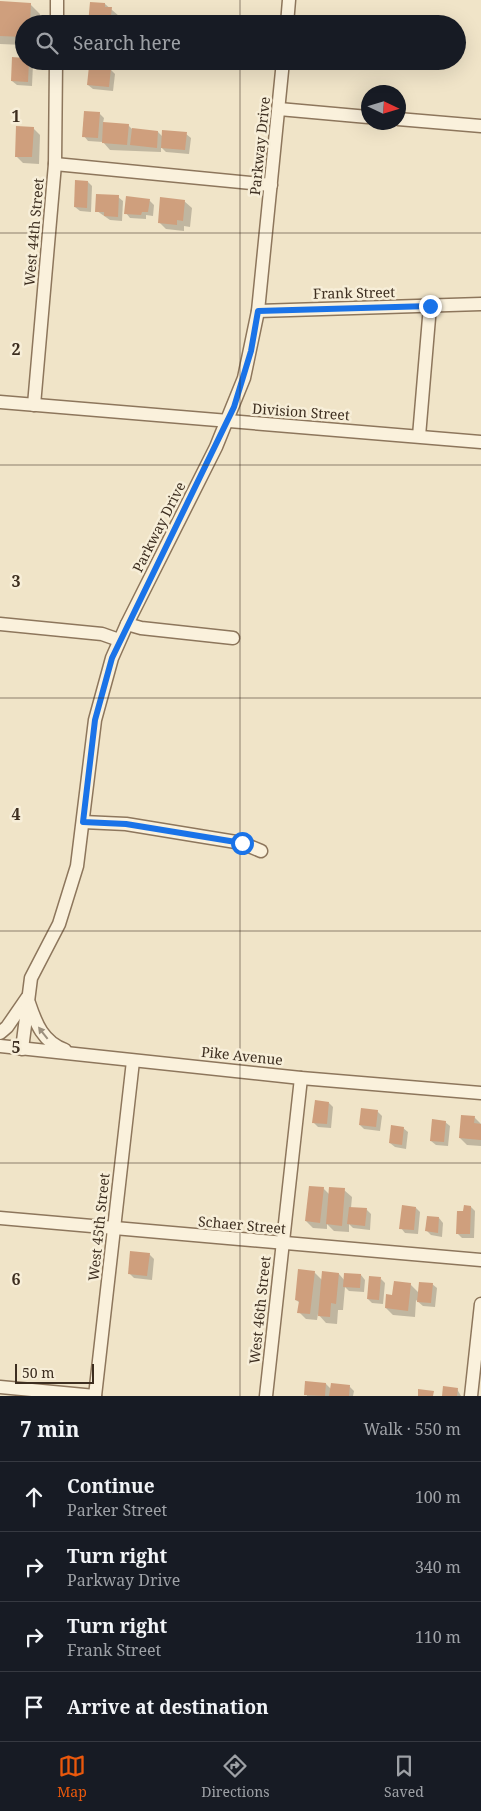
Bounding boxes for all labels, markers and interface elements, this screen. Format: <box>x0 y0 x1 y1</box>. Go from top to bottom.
search box <box>15 15 466 70</box>
icon: search <box>33 29 61 57</box>
text: Search here <box>73 30 181 56</box>
north arrow <box>361 85 406 130</box>
street label: Parkway Drive <box>245 96 274 196</box>
text: 1 <box>11 105 21 127</box>
street label: West 44th Street <box>19 177 48 287</box>
street label: Frank Street <box>313 282 395 303</box>
route end <box>419 295 442 318</box>
text: 2 <box>11 338 21 360</box>
street label: Division Street <box>252 399 351 424</box>
street label: Parkway Drive <box>128 478 190 575</box>
text: 3 <box>11 570 21 592</box>
text: 4 <box>11 803 21 825</box>
route start <box>231 832 254 855</box>
one-way arrow <box>38 1027 49 1040</box>
text: 5 <box>11 1036 21 1058</box>
street label: Pike Avenue <box>200 1042 284 1069</box>
street label: West 45th Street <box>83 1172 114 1282</box>
street label: Schaer Street <box>197 1211 287 1238</box>
street label: West 46th Street <box>244 1255 275 1365</box>
text: 6 <box>11 1268 21 1290</box>
scale bar <box>15 1361 94 1384</box>
text: 50 m <box>22 1363 55 1382</box>
text: 7 min <box>20 1415 79 1443</box>
text: Walk · 550 m <box>364 1418 461 1440</box>
text: Continue <box>67 1473 155 1499</box>
icon: ahead <box>20 1483 48 1511</box>
text: 100 m <box>415 1486 461 1508</box>
text: Parker Street <box>67 1499 167 1521</box>
text: Turn right <box>67 1543 167 1569</box>
icon: right <box>20 1553 48 1581</box>
text: 340 m <box>415 1556 461 1578</box>
text: Parkway Drive <box>67 1569 180 1591</box>
text: Turn right <box>67 1613 167 1639</box>
icon: right <box>20 1623 48 1651</box>
text: 110 m <box>415 1626 461 1648</box>
text: Frank Street <box>67 1639 161 1661</box>
icon: arrive <box>20 1693 48 1721</box>
text: Arrive at destination <box>67 1694 269 1720</box>
tab: Map <box>57 1752 87 1801</box>
tab: Directions <box>201 1752 270 1801</box>
tab: Saved <box>384 1752 424 1801</box>

